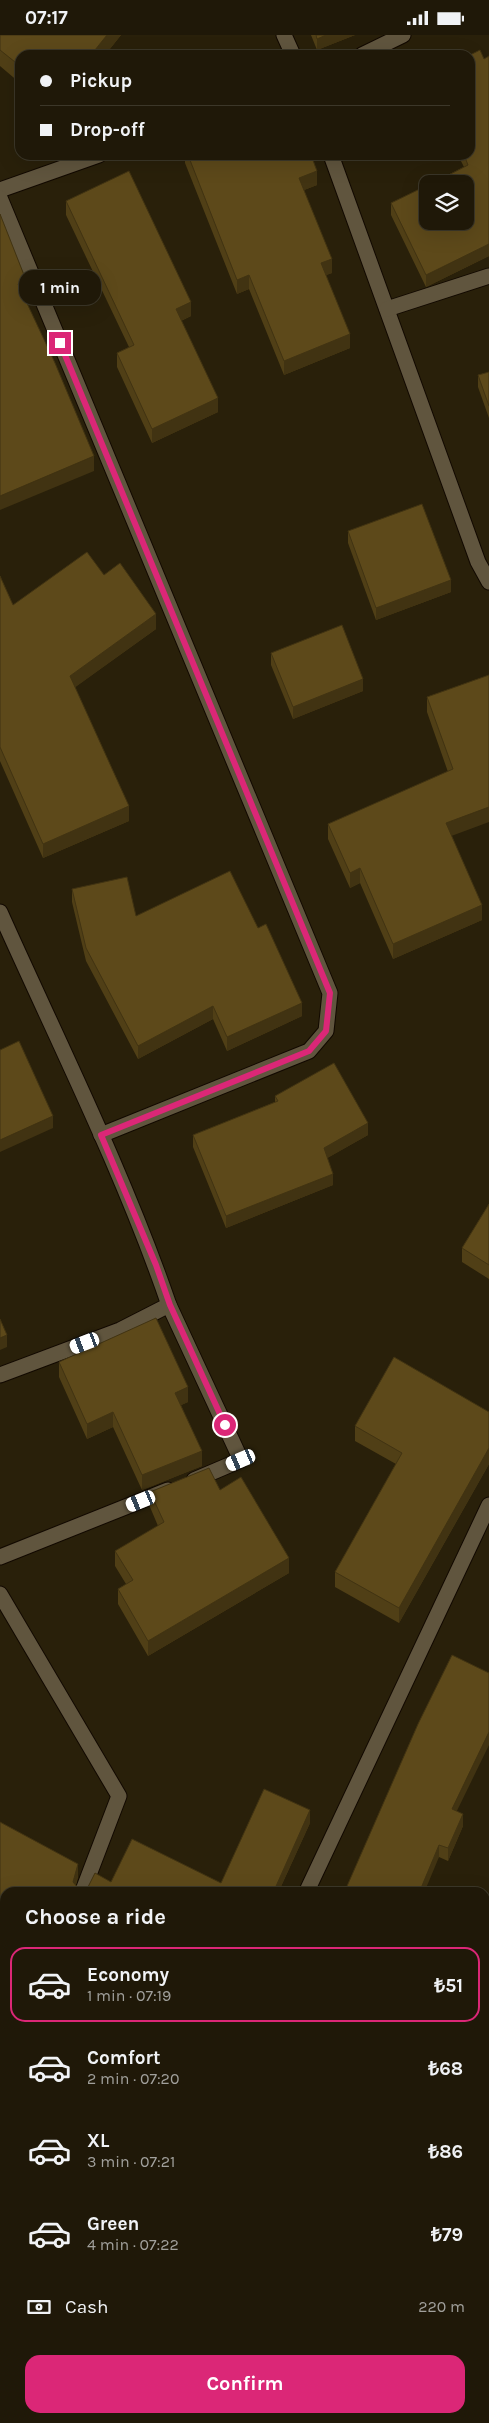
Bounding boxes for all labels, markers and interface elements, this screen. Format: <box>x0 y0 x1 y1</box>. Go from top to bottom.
text: 07:17 <box>25 7 68 29</box>
text: Pickup <box>70 70 132 92</box>
text: Drop-off <box>70 119 145 141</box>
map controls <box>419 175 474 230</box>
button: layers <box>419 175 474 230</box>
callout: 1 min <box>19 271 101 305</box>
text: 1 min <box>40 278 80 297</box>
route end <box>49 332 71 354</box>
car <box>68 1331 101 1355</box>
route start <box>214 1414 236 1436</box>
car <box>224 1447 257 1473</box>
car <box>124 1488 157 1514</box>
text: Choose a ride <box>25 1904 166 1930</box>
icon: car <box>27 1962 72 2007</box>
text: Economy <box>87 1964 169 1986</box>
text: ₺51 <box>434 1975 463 1997</box>
text: 1 min · 07:19 <box>87 1986 171 2005</box>
icon: car <box>27 2045 72 2090</box>
text: Comfort <box>87 2047 161 2069</box>
text: ₺68 <box>428 2058 463 2080</box>
text: 2 min · 07:20 <box>87 2069 179 2088</box>
icon: car <box>27 2128 72 2173</box>
text: XL <box>87 2130 109 2152</box>
text: ₺86 <box>428 2141 463 2163</box>
text: 3 min · 07:21 <box>87 2152 175 2171</box>
icon: car <box>27 2211 72 2256</box>
text: Green <box>87 2213 139 2235</box>
text: ₺79 <box>431 2224 463 2246</box>
text: 4 min · 07:22 <box>87 2235 179 2254</box>
icon: cash <box>25 2293 53 2321</box>
text: Cash <box>65 2296 109 2318</box>
text: 220 m <box>418 2297 465 2316</box>
button: Confirm <box>25 2355 465 2413</box>

